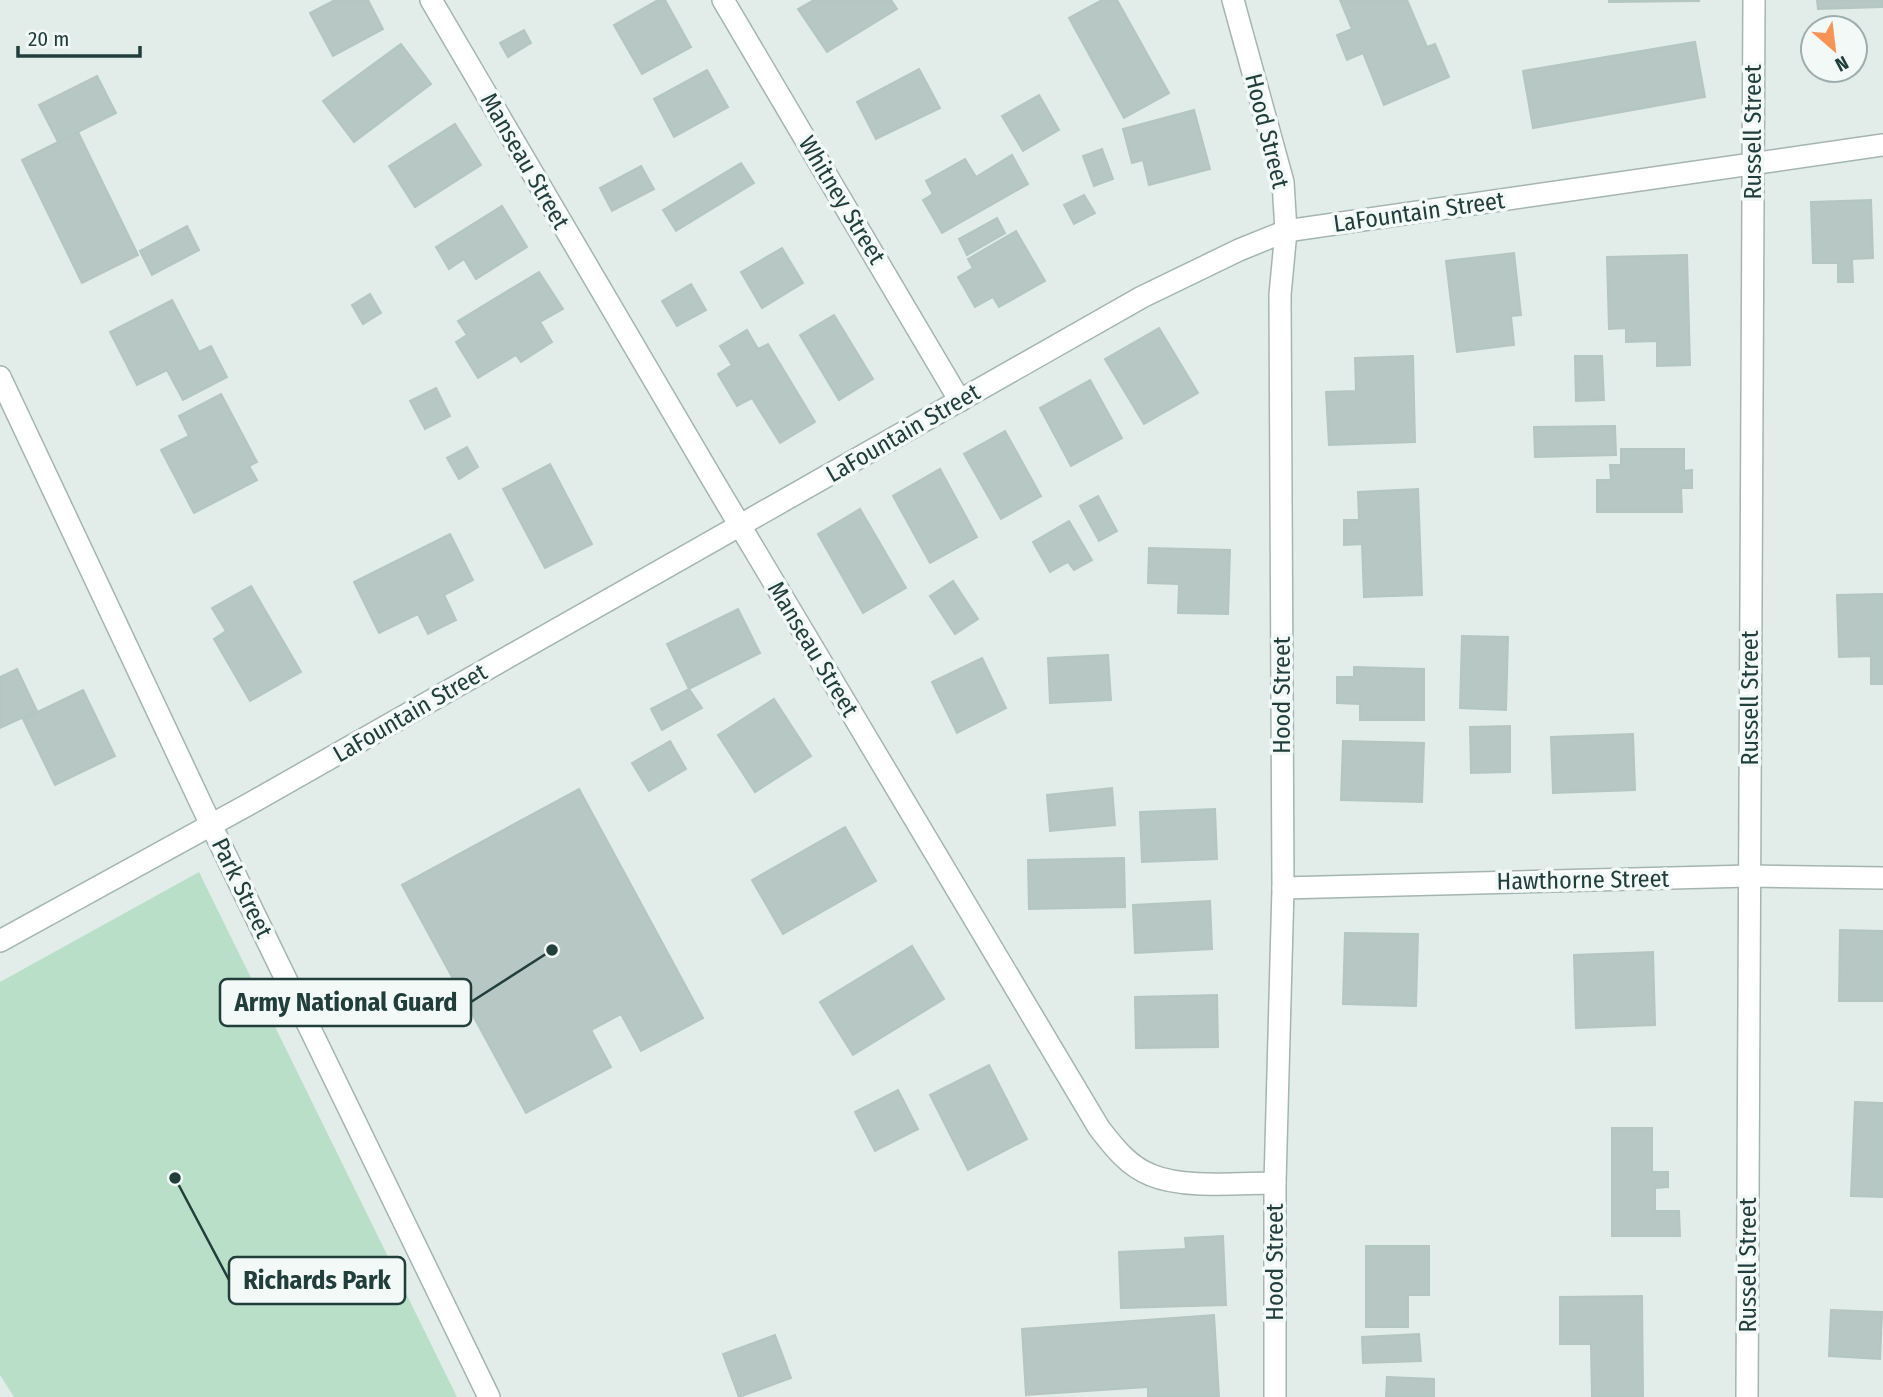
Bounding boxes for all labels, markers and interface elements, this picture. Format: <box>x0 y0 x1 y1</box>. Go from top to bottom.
scale bar <box>18 14 140 58</box>
north arrow <box>1799 14 1869 84</box>
text: 20 m <box>28 26 69 52</box>
text: N <box>1831 51 1852 76</box>
street label: Russell Street <box>1739 64 1767 200</box>
street label: Hood Street <box>1239 71 1295 191</box>
street label: Manseau Street <box>475 88 575 234</box>
street label: Whitney Street <box>793 131 891 269</box>
street label: LaFountain Street <box>1332 186 1507 238</box>
street label: LaFountain Street <box>821 378 985 488</box>
street label: Manseau Street <box>762 577 864 722</box>
street label: Russell Street <box>1736 630 1764 766</box>
street label: Hood Street <box>1268 636 1296 754</box>
street label: LaFountain Street <box>328 658 492 768</box>
street label: Park Street <box>206 834 278 942</box>
street label: Hawthorne Street <box>1496 864 1670 896</box>
callout: Army National Guard <box>220 979 471 1026</box>
text: Army National Guard <box>234 987 457 1018</box>
street label: Russell Street <box>1734 1197 1762 1333</box>
street label: Hood Street <box>1261 1203 1289 1321</box>
callout: Richards Park <box>229 1257 405 1304</box>
text: Richards Park <box>243 1265 392 1296</box>

